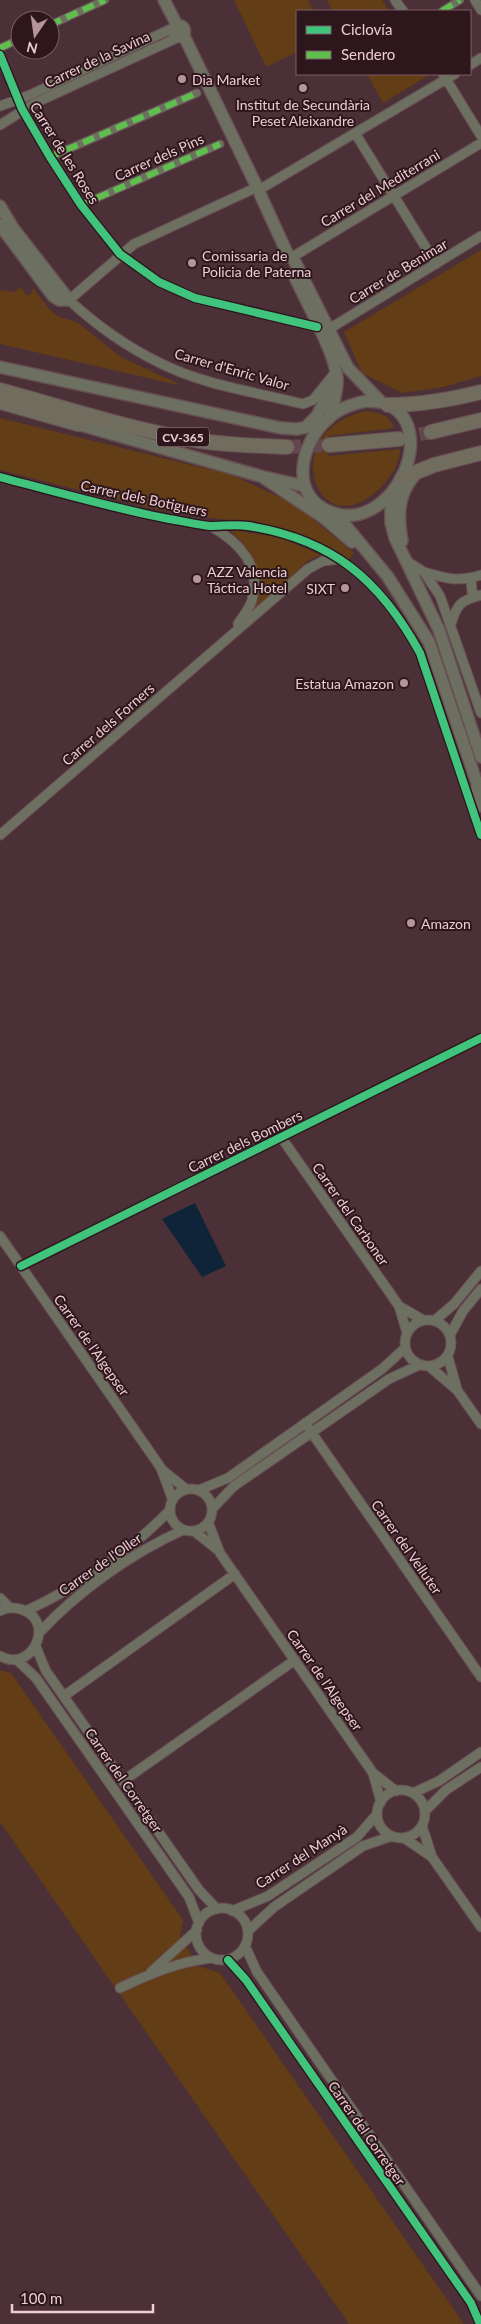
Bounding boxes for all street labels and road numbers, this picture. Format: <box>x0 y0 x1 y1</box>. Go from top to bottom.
street label: Carrer de la Savina <box>42 27 152 91</box>
street label: Carrer de les Roses <box>27 99 103 207</box>
street label: Carrer dels Pins <box>112 130 206 184</box>
street label: Carrer del Mediterrani <box>317 146 443 230</box>
street label: Carrer de Benimar <box>346 235 450 307</box>
street label: Carrer d'Enric Valor <box>173 345 291 393</box>
road number: CV-365 <box>157 428 209 447</box>
street label: Carrer dels Botiguers <box>79 476 209 520</box>
street label: Carrer dels Forners <box>58 679 158 769</box>
street label: Carrer dels Bombers <box>185 1106 305 1176</box>
street label: Carrer del Carboner <box>309 1159 393 1269</box>
street label: Carrer de l'Algepser <box>51 1291 133 1399</box>
street label: Carrer del Velluter <box>368 1497 446 1597</box>
street label: Carrer de l'Oller <box>55 1529 145 1599</box>
street label: Carrer de l'Algepser <box>284 1626 366 1734</box>
street label: Carrer del Corretger <box>82 1725 166 1835</box>
street label: Carrer del Manyà <box>252 1820 350 1892</box>
street label: Carrer del Corretger <box>325 2078 409 2188</box>

